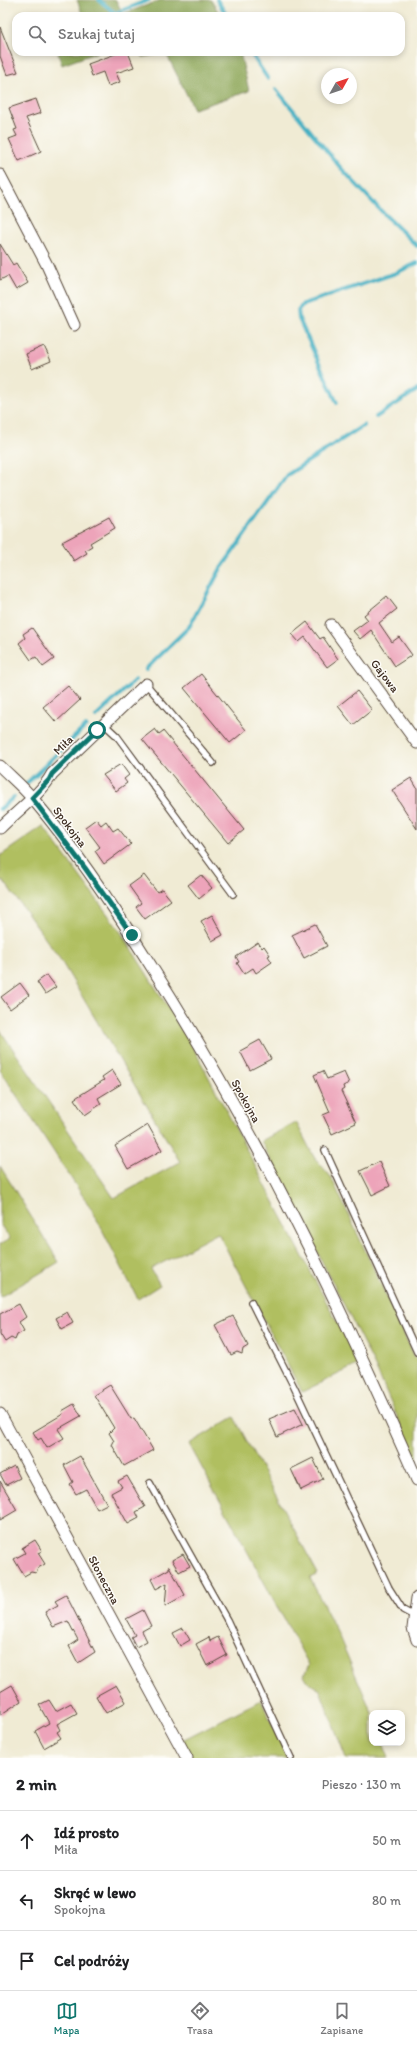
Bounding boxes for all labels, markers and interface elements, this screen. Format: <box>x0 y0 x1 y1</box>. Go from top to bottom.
search box <box>12 12 405 56</box>
icon: search <box>26 23 48 45</box>
text: Szukaj tutaj <box>58 25 135 43</box>
north arrow <box>321 68 357 104</box>
street label: Gajowa <box>368 657 402 696</box>
route start <box>88 721 106 739</box>
street label: Miła <box>50 732 76 758</box>
street label: Spokojna <box>50 804 90 851</box>
route end <box>123 926 141 944</box>
street label: Spokojna <box>228 1077 264 1126</box>
street label: Słoneczna <box>85 1553 123 1607</box>
map controls <box>369 1710 405 1746</box>
button: layers <box>369 1710 405 1746</box>
text: 2 min <box>16 1774 56 1794</box>
text: Pieszo · 130 m <box>322 1777 401 1792</box>
text: Idź prosto <box>54 1824 119 1842</box>
icon: ahead <box>16 1830 38 1852</box>
text: 50 m <box>372 1833 401 1848</box>
text: Miła <box>54 1842 78 1857</box>
text: Skręć w lewo <box>54 1884 136 1902</box>
icon: left <box>16 1890 38 1912</box>
text: 80 m <box>372 1893 401 1908</box>
text: Spokojna <box>54 1902 105 1917</box>
icon: arrive <box>16 1950 38 1972</box>
text: Cel podróży <box>54 1952 129 1970</box>
tab: Mapa <box>54 2000 79 2037</box>
tab: Trasa <box>187 2000 213 2037</box>
tab: Zapisane <box>320 2000 363 2037</box>

